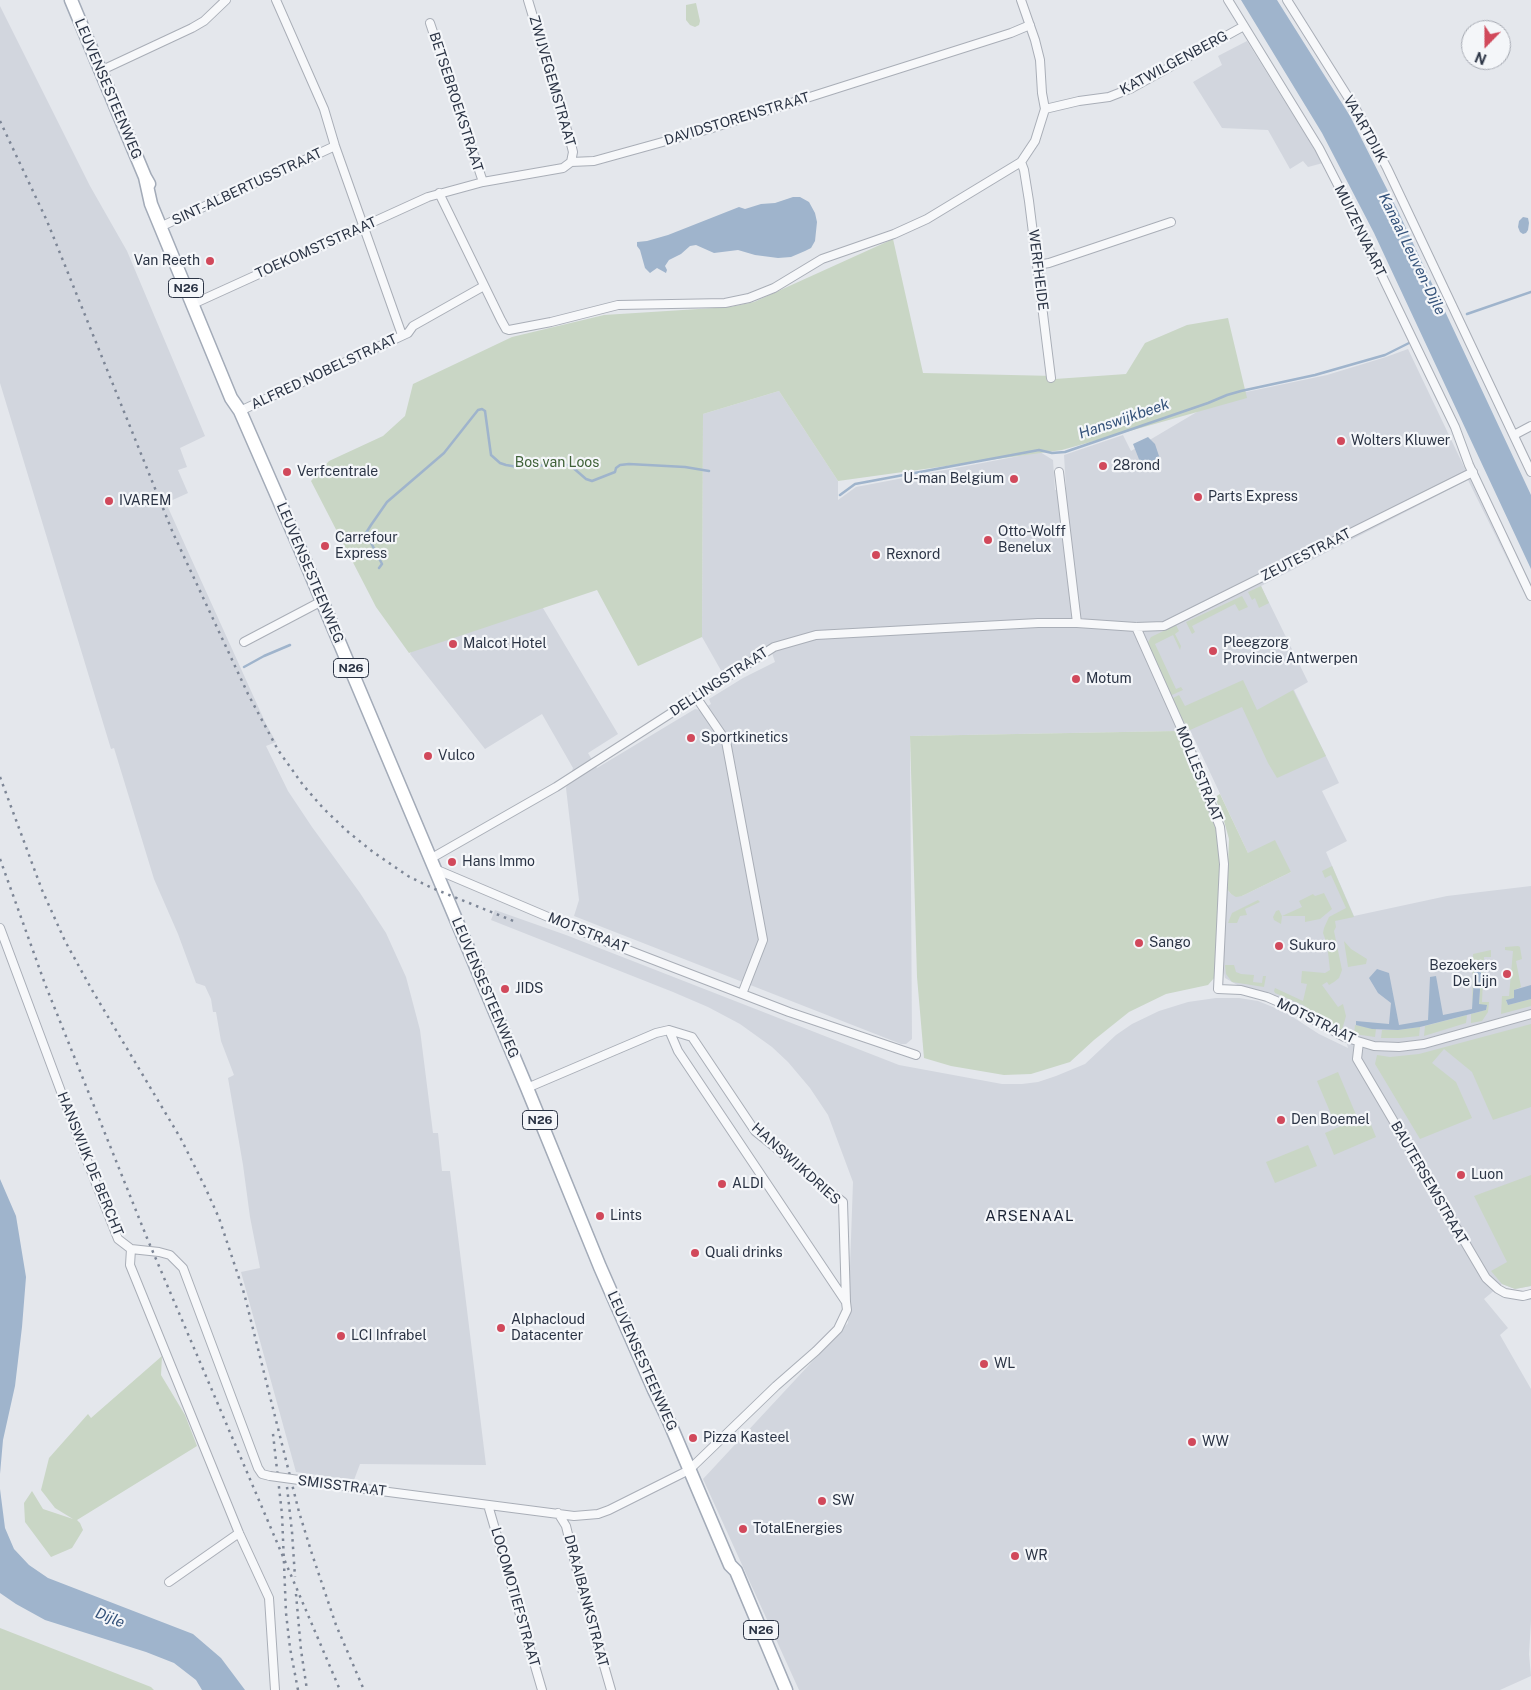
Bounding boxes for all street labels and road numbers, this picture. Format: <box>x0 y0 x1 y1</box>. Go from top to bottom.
street label: ZWIJVEGEMSTRAAT <box>525 14 579 148</box>
street label: LEUVENSESTEENWEG <box>71 16 145 162</box>
street label: KATWILGENBERG <box>1117 27 1231 99</box>
street label: BETSEBROEKSTRAAT <box>425 30 487 174</box>
street label: DAVIDSTORENSTRAAT <box>662 89 812 149</box>
street label: VAARTDIJK <box>1340 93 1390 165</box>
street label: SINT-ALBERTUSSTRAAT <box>169 145 325 229</box>
street label: MUIZENVAART <box>1331 182 1389 280</box>
street label: TOEKOMSTSTRAAT <box>253 214 379 282</box>
street label: WERFHEIDE <box>1025 228 1051 312</box>
road number: N26 <box>168 278 204 298</box>
street label: ALFRED NOBELSTRAAT <box>248 331 400 413</box>
street label: LEUVENSESTEENWEG <box>273 500 347 646</box>
street label: ZEUTESTRAAT <box>1258 525 1354 585</box>
street label: DELLINGSTRAAT <box>667 644 771 720</box>
road number: N26 <box>334 658 368 678</box>
street label: MOLLESTRAAT <box>1172 724 1226 824</box>
street label: MOTSTRAAT <box>545 909 631 957</box>
street label: LEUVENSESTEENWEG <box>448 915 522 1061</box>
street label: MOTSTRAAT <box>1274 995 1358 1047</box>
street label: HANSWIJK DE BERCHT <box>53 1089 127 1239</box>
road number: N26 <box>522 1110 558 1130</box>
street label: BAUTERSEMSTRAAT <box>1387 1118 1471 1248</box>
street label: HANSWIJKDRIES <box>748 1120 844 1208</box>
street label: LEUVENSESTEENWEG <box>604 1288 680 1434</box>
street label: SMISSTRAAT <box>297 1472 387 1500</box>
street label: LOCOMOTIEFSTRAAT <box>487 1525 543 1669</box>
street label: DRAAIBANKSTRAAT <box>560 1533 612 1669</box>
road number: N26 <box>744 1620 778 1640</box>

